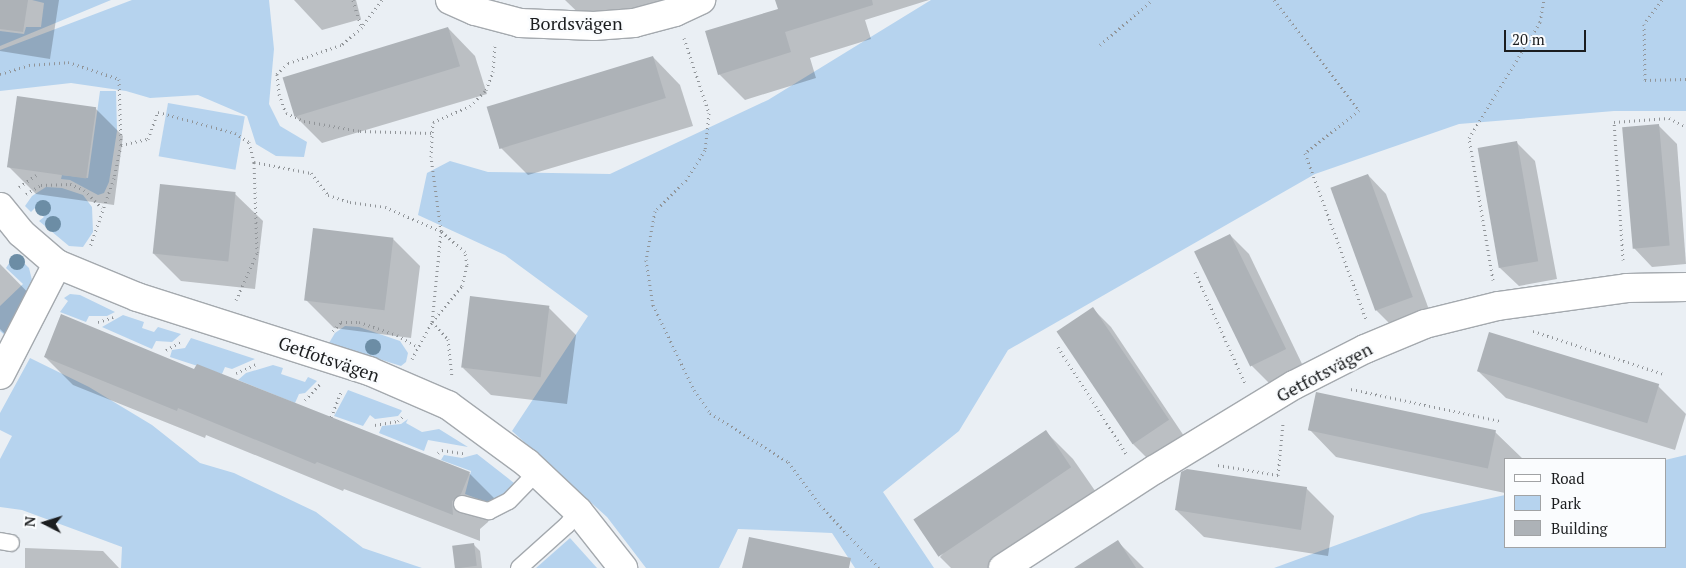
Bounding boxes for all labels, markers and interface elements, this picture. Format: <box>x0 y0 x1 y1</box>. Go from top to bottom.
street label: Bordsvägen <box>529 12 623 34</box>
scale bar <box>1506 20 1588 52</box>
text: 20 m <box>1512 29 1545 49</box>
street label: Getfotsvägen <box>276 332 382 386</box>
street label: Getfotsvägen <box>1272 338 1376 406</box>
legend <box>1504 458 1666 548</box>
text: Road <box>1551 468 1584 488</box>
text: Park <box>1551 493 1581 513</box>
north arrow <box>20 498 70 548</box>
text: N <box>20 516 39 528</box>
text: Building <box>1551 518 1608 538</box>

